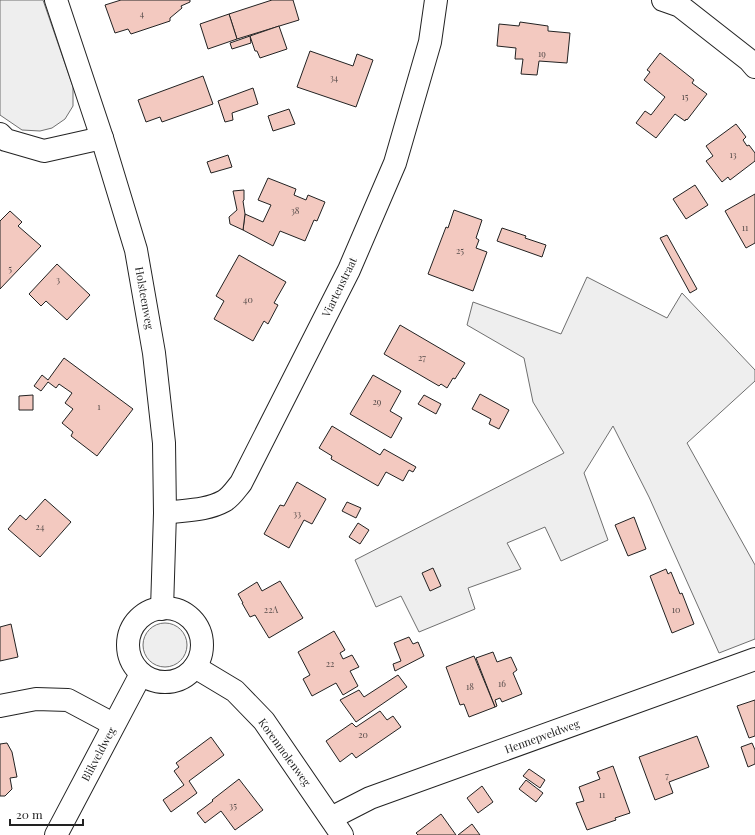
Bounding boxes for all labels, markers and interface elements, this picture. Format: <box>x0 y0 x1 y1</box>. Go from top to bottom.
house number: 4 <box>140 7 145 19</box>
house number: 19 <box>538 47 546 59</box>
house number: 34 <box>330 71 339 83</box>
house number: 15 <box>682 90 689 102</box>
house number: 13 <box>729 148 737 160</box>
house number: 38 <box>291 204 300 216</box>
house number: 11 <box>742 221 749 233</box>
house number: 25 <box>456 244 464 256</box>
street label: Viartenstraat <box>318 255 360 320</box>
house number: 5 <box>8 262 12 274</box>
street label: Holsteenweg <box>132 265 158 331</box>
house number: 3 <box>56 273 60 285</box>
house number: 40 <box>243 293 253 305</box>
house number: 27 <box>418 351 426 363</box>
house number: 29 <box>373 395 382 407</box>
house number: 1 <box>97 400 101 412</box>
house number: 33 <box>293 507 301 519</box>
house number: 24 <box>36 520 45 532</box>
house number: 22A <box>264 603 278 615</box>
house number: 10 <box>672 603 680 615</box>
house number: 22 <box>326 657 334 669</box>
house number: 16 <box>498 677 506 689</box>
house number: 18 <box>466 680 474 692</box>
street label: Korenmolenweg <box>255 715 315 789</box>
street label: Hennepveldweg <box>502 715 582 757</box>
street label: Blikveldweg <box>77 724 119 784</box>
house number: 20 <box>358 728 368 740</box>
house number: 7 <box>665 769 669 781</box>
house number: 11 <box>599 788 606 800</box>
house number: 35 <box>229 799 237 811</box>
scale bar <box>10 801 83 827</box>
text: 20 m <box>16 806 43 822</box>

